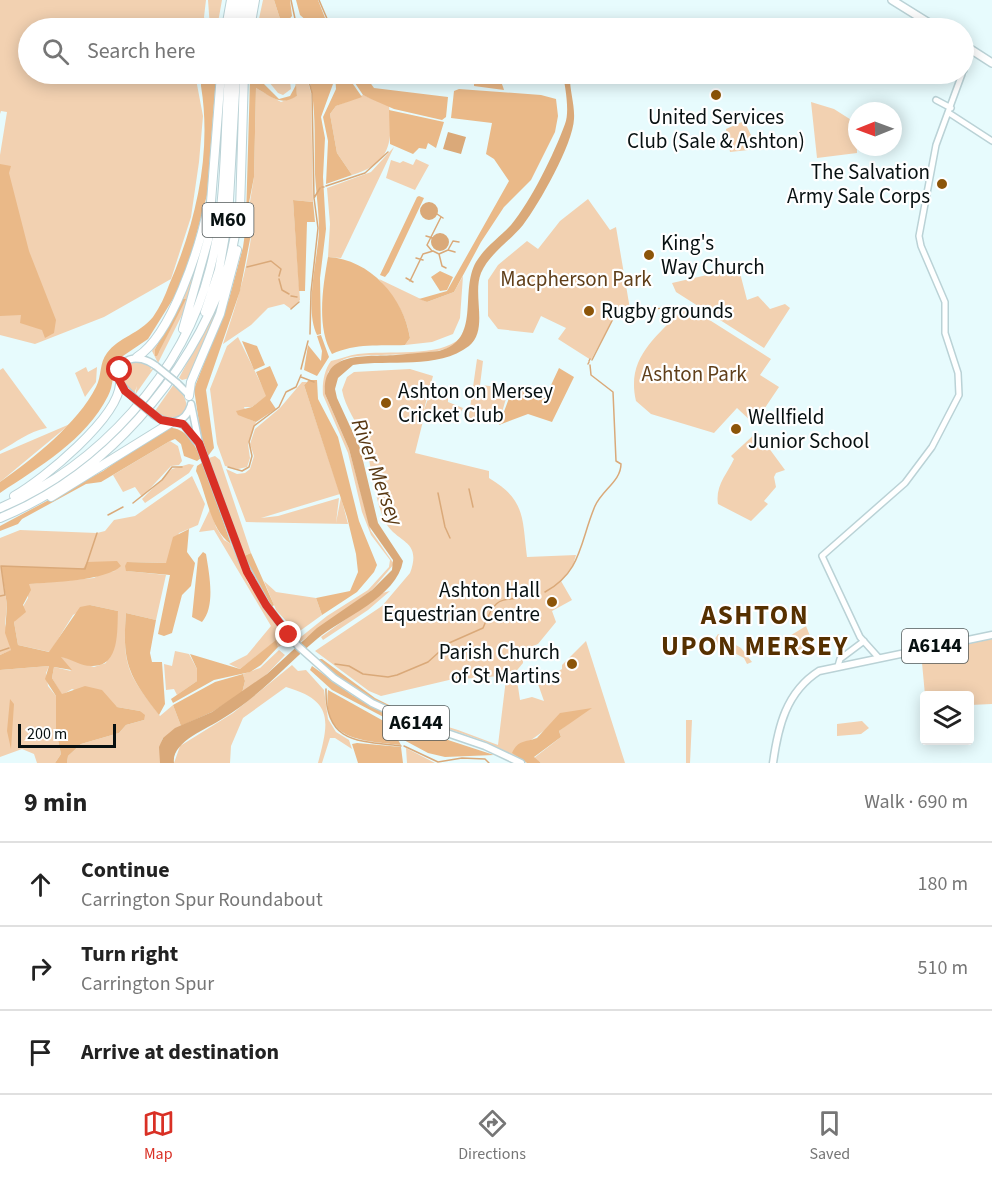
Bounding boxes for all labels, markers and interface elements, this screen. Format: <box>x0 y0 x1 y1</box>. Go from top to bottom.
search box <box>18 18 974 84</box>
icon: search <box>39 35 72 68</box>
text: Search here <box>87 35 195 67</box>
marker: United Services Club (Sale & Ashton) <box>709 88 723 102</box>
place label: United Services Club (Sale & Ashton) <box>627 102 805 156</box>
north arrow <box>848 102 902 156</box>
place label: The Salvation Army Sale Corps <box>787 157 930 211</box>
marker: The Salvation Army Sale Corps <box>935 177 949 191</box>
road number: M60 <box>202 203 254 237</box>
place label: King's Way Church <box>661 228 765 282</box>
marker: King's Way Church <box>642 248 656 262</box>
park label: Macpherson Park <box>500 264 652 294</box>
place label: Rugby grounds <box>601 296 733 326</box>
marker: Rugby grounds <box>582 304 596 318</box>
route start <box>106 356 132 382</box>
park label: Ashton Park <box>641 359 747 389</box>
place label: Ashton on Mersey Cricket Club <box>398 376 553 430</box>
marker: Ashton on Mersey Cricket Club <box>379 396 393 410</box>
place label: Wellfield Junior School <box>748 402 869 456</box>
water label: River Mersey <box>343 414 412 531</box>
marker: Wellfield Junior School <box>729 422 743 436</box>
place label: Ashton Hall Equestrian Centre <box>383 575 540 629</box>
marker: Ashton Hall Equestrian Centre <box>545 595 559 609</box>
district label: ASHTON UPON MERSEY <box>661 596 849 666</box>
route end <box>275 621 301 647</box>
road number: A6144 <box>902 629 968 663</box>
place label: Parish Church of St Martins <box>439 637 560 691</box>
marker: Parish Church of St Martins <box>565 657 579 671</box>
map controls <box>920 691 974 745</box>
button: layers <box>920 691 974 745</box>
road number: A6144 <box>383 706 449 740</box>
scale bar <box>18 721 116 748</box>
text: 200 m <box>27 723 67 745</box>
text: 9 min <box>24 784 87 821</box>
text: Walk · 690 m <box>864 788 968 816</box>
text: Continue <box>81 854 170 886</box>
icon: ahead <box>24 868 57 901</box>
text: 180 m <box>918 870 968 898</box>
text: Carrington Spur Roundabout <box>81 886 323 914</box>
text: Turn right <box>81 938 178 970</box>
icon: right <box>24 952 57 985</box>
text: 510 m <box>918 954 968 982</box>
text: Carrington Spur <box>81 970 214 998</box>
icon: arrive <box>24 1036 57 1069</box>
text: Arrive at destination <box>81 1036 279 1068</box>
tab: Map <box>142 1107 175 1165</box>
tab: Directions <box>458 1107 526 1165</box>
tab: Saved <box>809 1107 850 1165</box>

